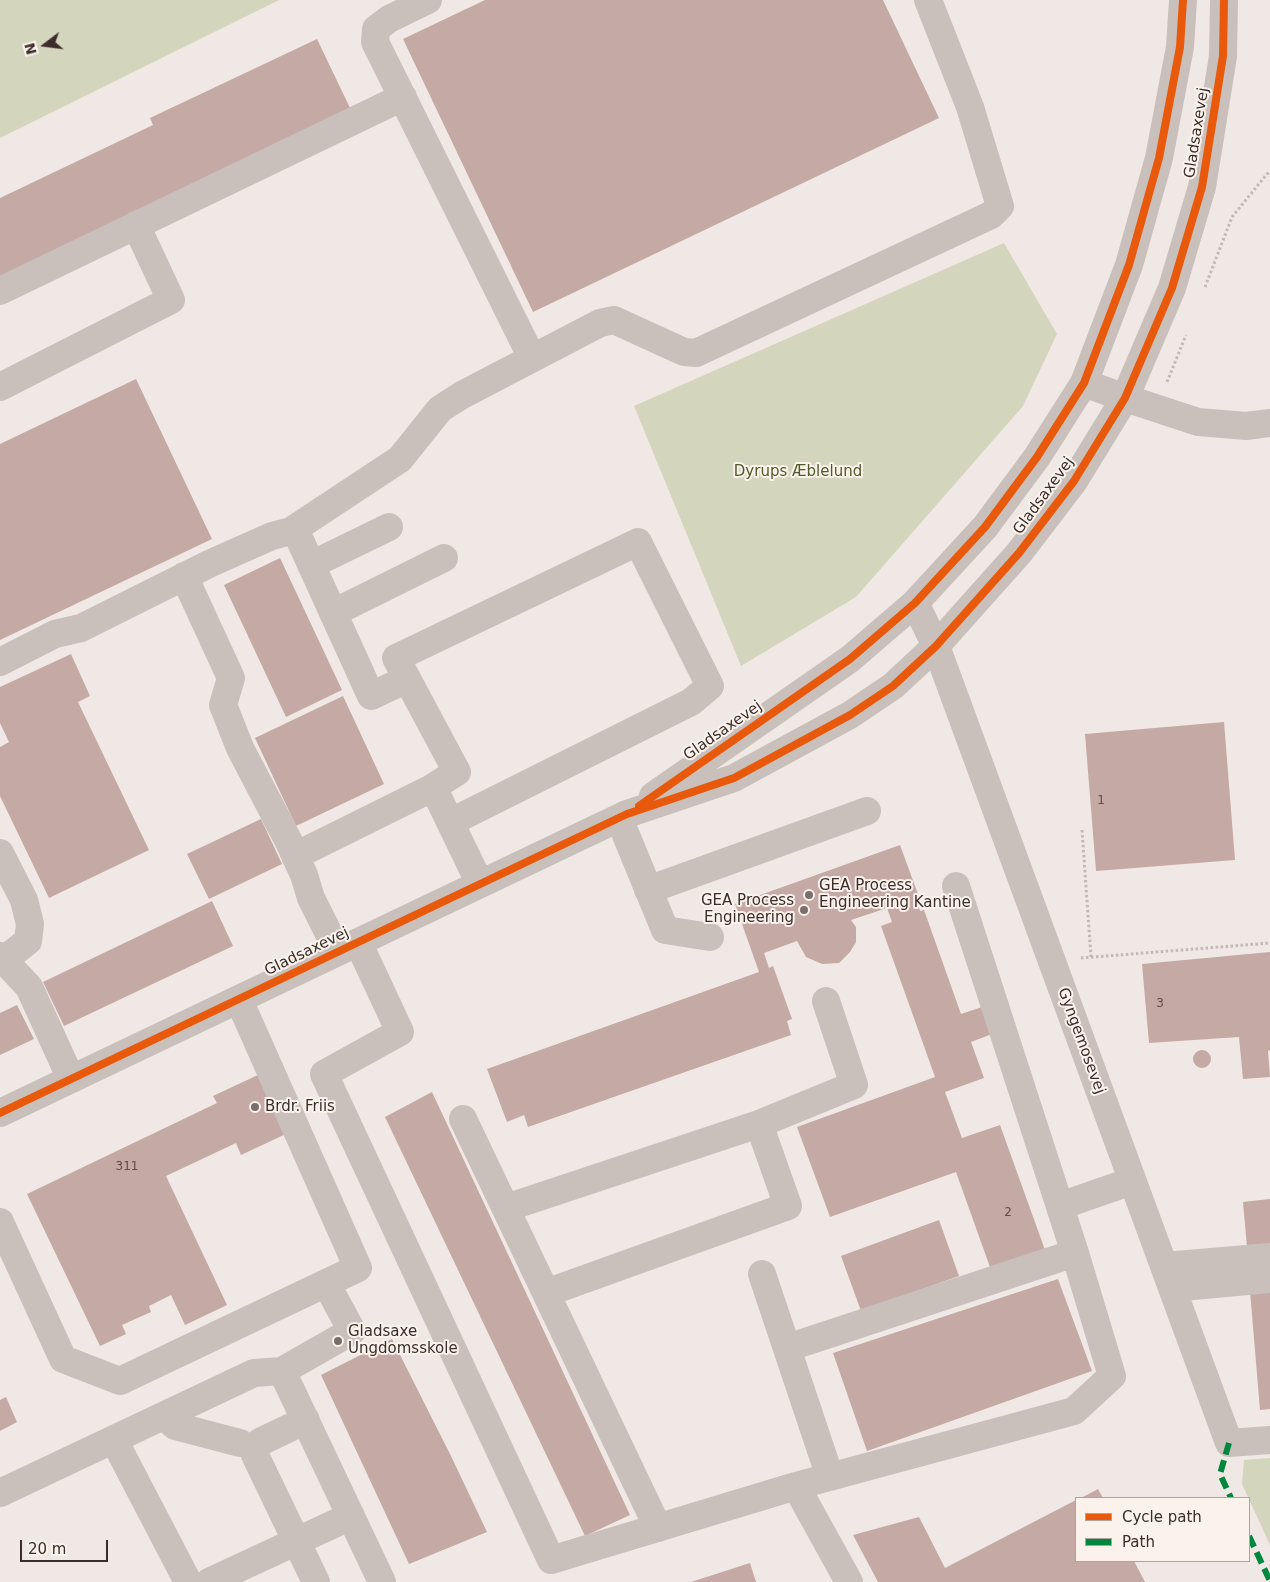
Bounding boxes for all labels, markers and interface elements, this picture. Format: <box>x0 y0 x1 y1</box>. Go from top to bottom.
north arrow <box>20 20 70 70</box>
text: N <box>21 41 40 57</box>
street label: Gladsaxevej <box>1181 86 1213 180</box>
street label: Gladsaxevej <box>1010 454 1078 538</box>
park label: Dyrups Æblelund <box>734 463 862 481</box>
street label: Gladsaxevej <box>680 697 766 765</box>
house number: 1 <box>1097 794 1105 808</box>
place label: GEA Process Engineering Kantine <box>819 877 971 912</box>
marker: GEA Process Engineering Kantine <box>803 889 815 901</box>
place label: GEA Process Engineering <box>701 892 794 927</box>
marker: GEA Process Engineering <box>798 904 810 916</box>
street label: Gladsaxevej <box>262 924 352 980</box>
street label: Gyngemosevej <box>1053 985 1109 1097</box>
house number: 3 <box>1156 997 1164 1011</box>
place label: Brdr. Friis <box>265 1098 335 1116</box>
marker: Brdr. Friis <box>249 1101 261 1113</box>
house number: 311 <box>116 1160 138 1174</box>
house number: 2 <box>1004 1206 1012 1220</box>
place label: Gladsaxe Ungdomsskole <box>348 1323 458 1358</box>
marker: Gladsaxe Ungdomsskole <box>332 1335 344 1347</box>
legend <box>1075 1497 1250 1562</box>
text: Cycle path <box>1122 1508 1202 1526</box>
scale bar <box>22 1530 110 1562</box>
text: Path <box>1122 1533 1155 1551</box>
text: 20 m <box>28 1540 66 1558</box>

